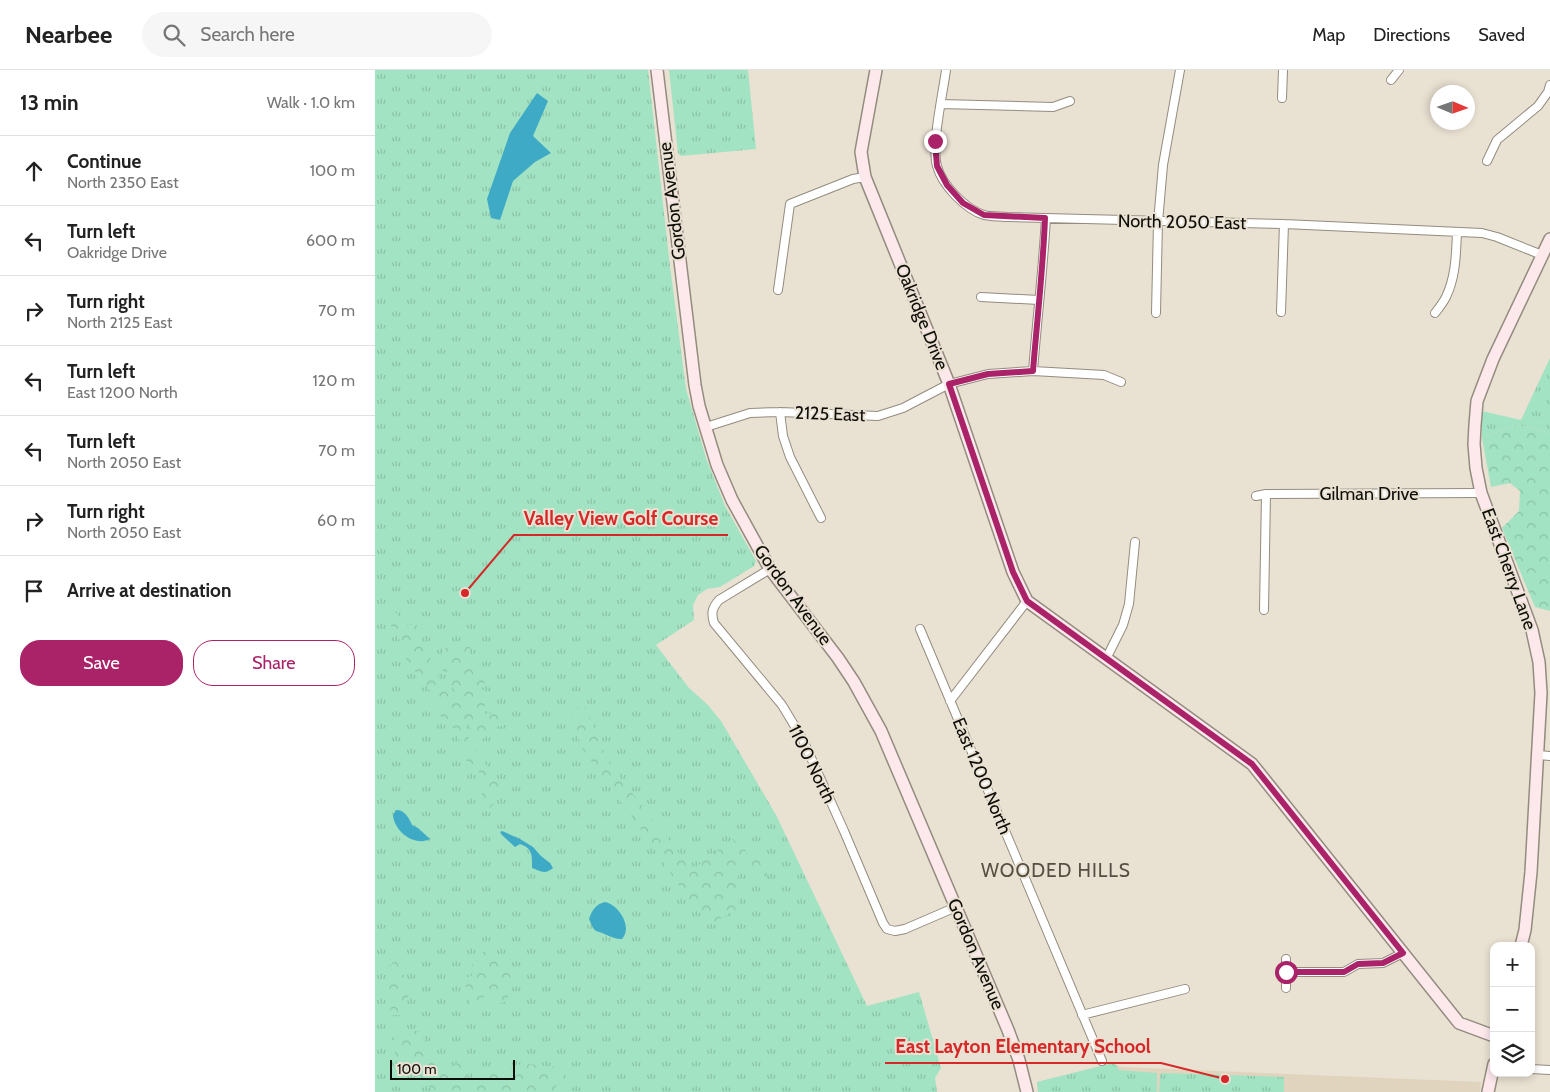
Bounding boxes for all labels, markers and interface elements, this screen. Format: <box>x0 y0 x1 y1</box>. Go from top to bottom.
search box <box>142 12 492 57</box>
text: Nearbee <box>25 20 112 49</box>
icon: search <box>160 21 188 49</box>
text: Search here <box>200 23 295 46</box>
text: Map <box>1312 24 1345 46</box>
text: Directions <box>1373 24 1450 46</box>
text: Saved <box>1478 24 1525 46</box>
north arrow <box>1430 85 1475 130</box>
text: 13 min <box>20 90 79 115</box>
text: Walk · 1.0 km <box>267 93 355 112</box>
route end <box>924 130 947 153</box>
street label: Gordon Avenue <box>654 141 690 261</box>
text: Continue <box>67 150 141 173</box>
icon: ahead <box>20 157 48 185</box>
text: 100 m <box>310 161 355 180</box>
text: North 2350 East <box>67 173 179 192</box>
street label: North 2050 East <box>1118 210 1246 234</box>
text: Turn left <box>67 220 135 243</box>
icon: left <box>20 227 48 255</box>
text: 600 m <box>306 231 355 250</box>
text: Oakridge Drive <box>67 243 167 262</box>
street label: Oakridge Drive <box>891 261 953 373</box>
text: Turn right <box>67 290 145 313</box>
icon: right <box>20 297 48 325</box>
text: 70 m <box>318 301 355 320</box>
text: North 2125 East <box>67 313 172 332</box>
text: Turn left <box>67 360 135 383</box>
icon: left <box>20 367 48 395</box>
text: 120 m <box>313 371 355 390</box>
text: East 1200 North <box>67 383 178 402</box>
street label: 2125 East <box>794 402 866 426</box>
text: Turn left <box>67 430 135 453</box>
icon: left <box>20 437 48 465</box>
text: 70 m <box>318 441 355 460</box>
text: North 2050 East <box>67 453 181 472</box>
street label: Gilman Drive <box>1320 483 1418 505</box>
text: Turn right <box>67 500 145 523</box>
callout: Valley View Golf Course <box>514 501 728 535</box>
street label: East Cherry Lane <box>1477 505 1541 633</box>
icon: right <box>20 507 48 535</box>
text: Valley View Golf Course <box>524 507 718 530</box>
text: 60 m <box>317 511 355 530</box>
text: North 2050 East <box>67 523 181 542</box>
street label: Gordon Avenue <box>749 541 837 649</box>
icon: arrive <box>20 577 48 605</box>
text: Arrive at destination <box>67 579 231 602</box>
button: Save <box>20 640 183 686</box>
button: Share <box>193 640 355 686</box>
street label: East 1200 North <box>948 714 1016 838</box>
street label: 1100 North <box>784 721 840 807</box>
district label: WOODED HILLS <box>981 859 1131 882</box>
street label: Gordon Avenue <box>943 895 1009 1013</box>
map controls <box>1490 942 1535 1077</box>
button: + <box>1490 942 1535 987</box>
route start <box>1275 961 1298 984</box>
button: − <box>1490 987 1535 1032</box>
callout: East Layton Elementary School <box>885 1029 1161 1063</box>
button: layers <box>1490 1032 1535 1077</box>
text: East Layton Elementary School <box>895 1035 1151 1058</box>
scale bar <box>390 1057 515 1080</box>
text: 100 m <box>397 1060 437 1078</box>

